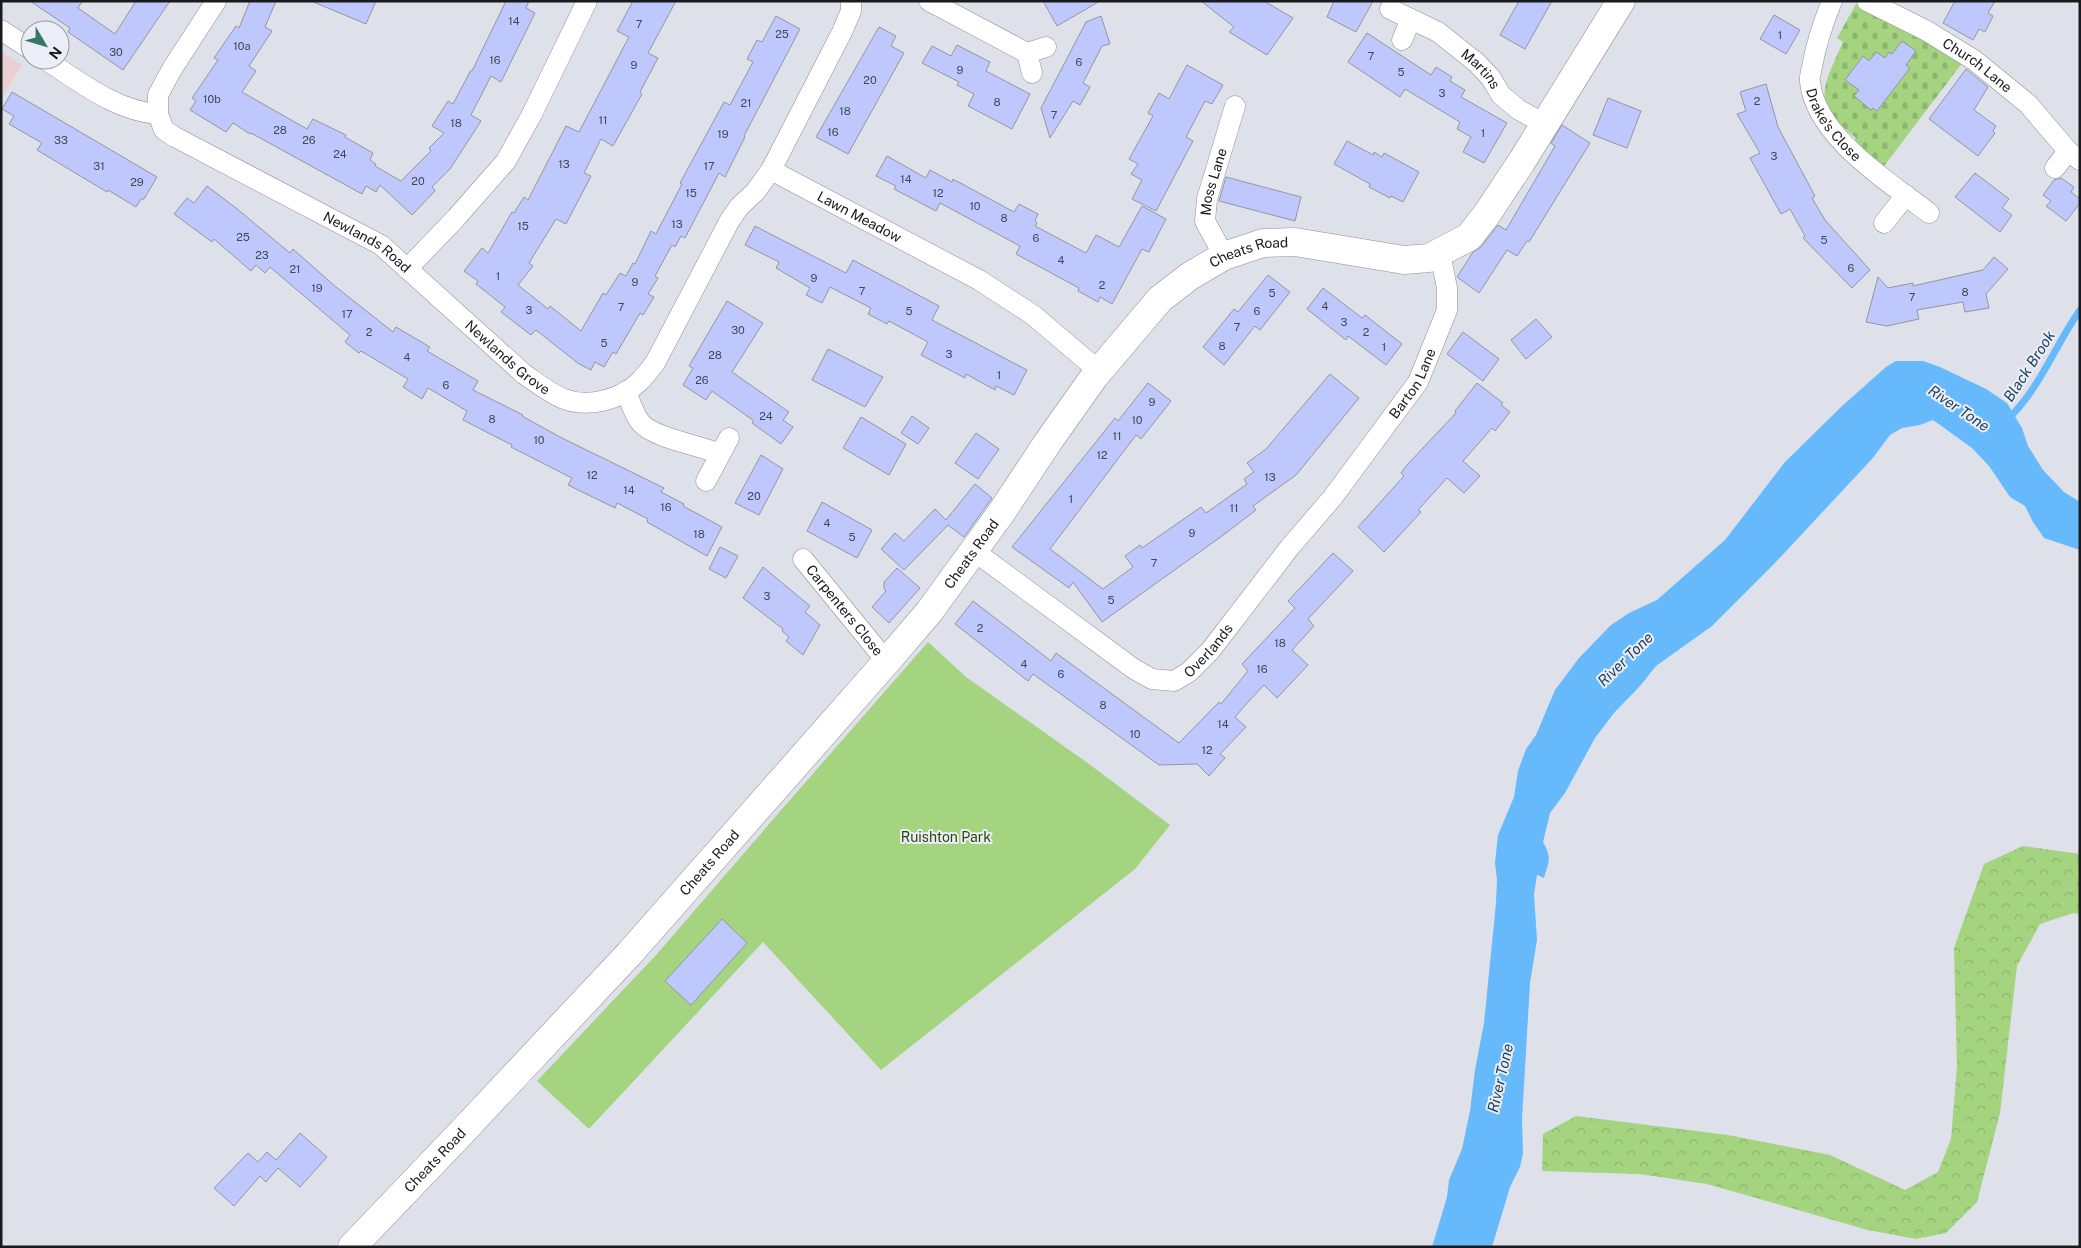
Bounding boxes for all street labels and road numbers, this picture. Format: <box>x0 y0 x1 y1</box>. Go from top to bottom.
street label: Church Lane <box>1940 35 2015 96</box>
street label: Martins <box>1458 46 1504 92</box>
street label: Drake's Close <box>1803 86 1865 165</box>
street label: Moss Lane <box>1198 146 1230 216</box>
street label: Lawn Meadow <box>815 188 904 246</box>
street label: Newlands Road <box>320 208 414 276</box>
street label: Cheats Road <box>1206 234 1288 271</box>
street label: Newlands Grove <box>462 317 553 398</box>
street label: Barton Lane <box>1386 346 1439 421</box>
street label: Cheats Road <box>941 516 1002 592</box>
street label: Carpenters Close <box>803 562 886 659</box>
street label: Overlands <box>1180 620 1236 681</box>
street label: Cheats Road <box>676 827 743 899</box>
street label: Cheats Road <box>401 1125 469 1195</box>

